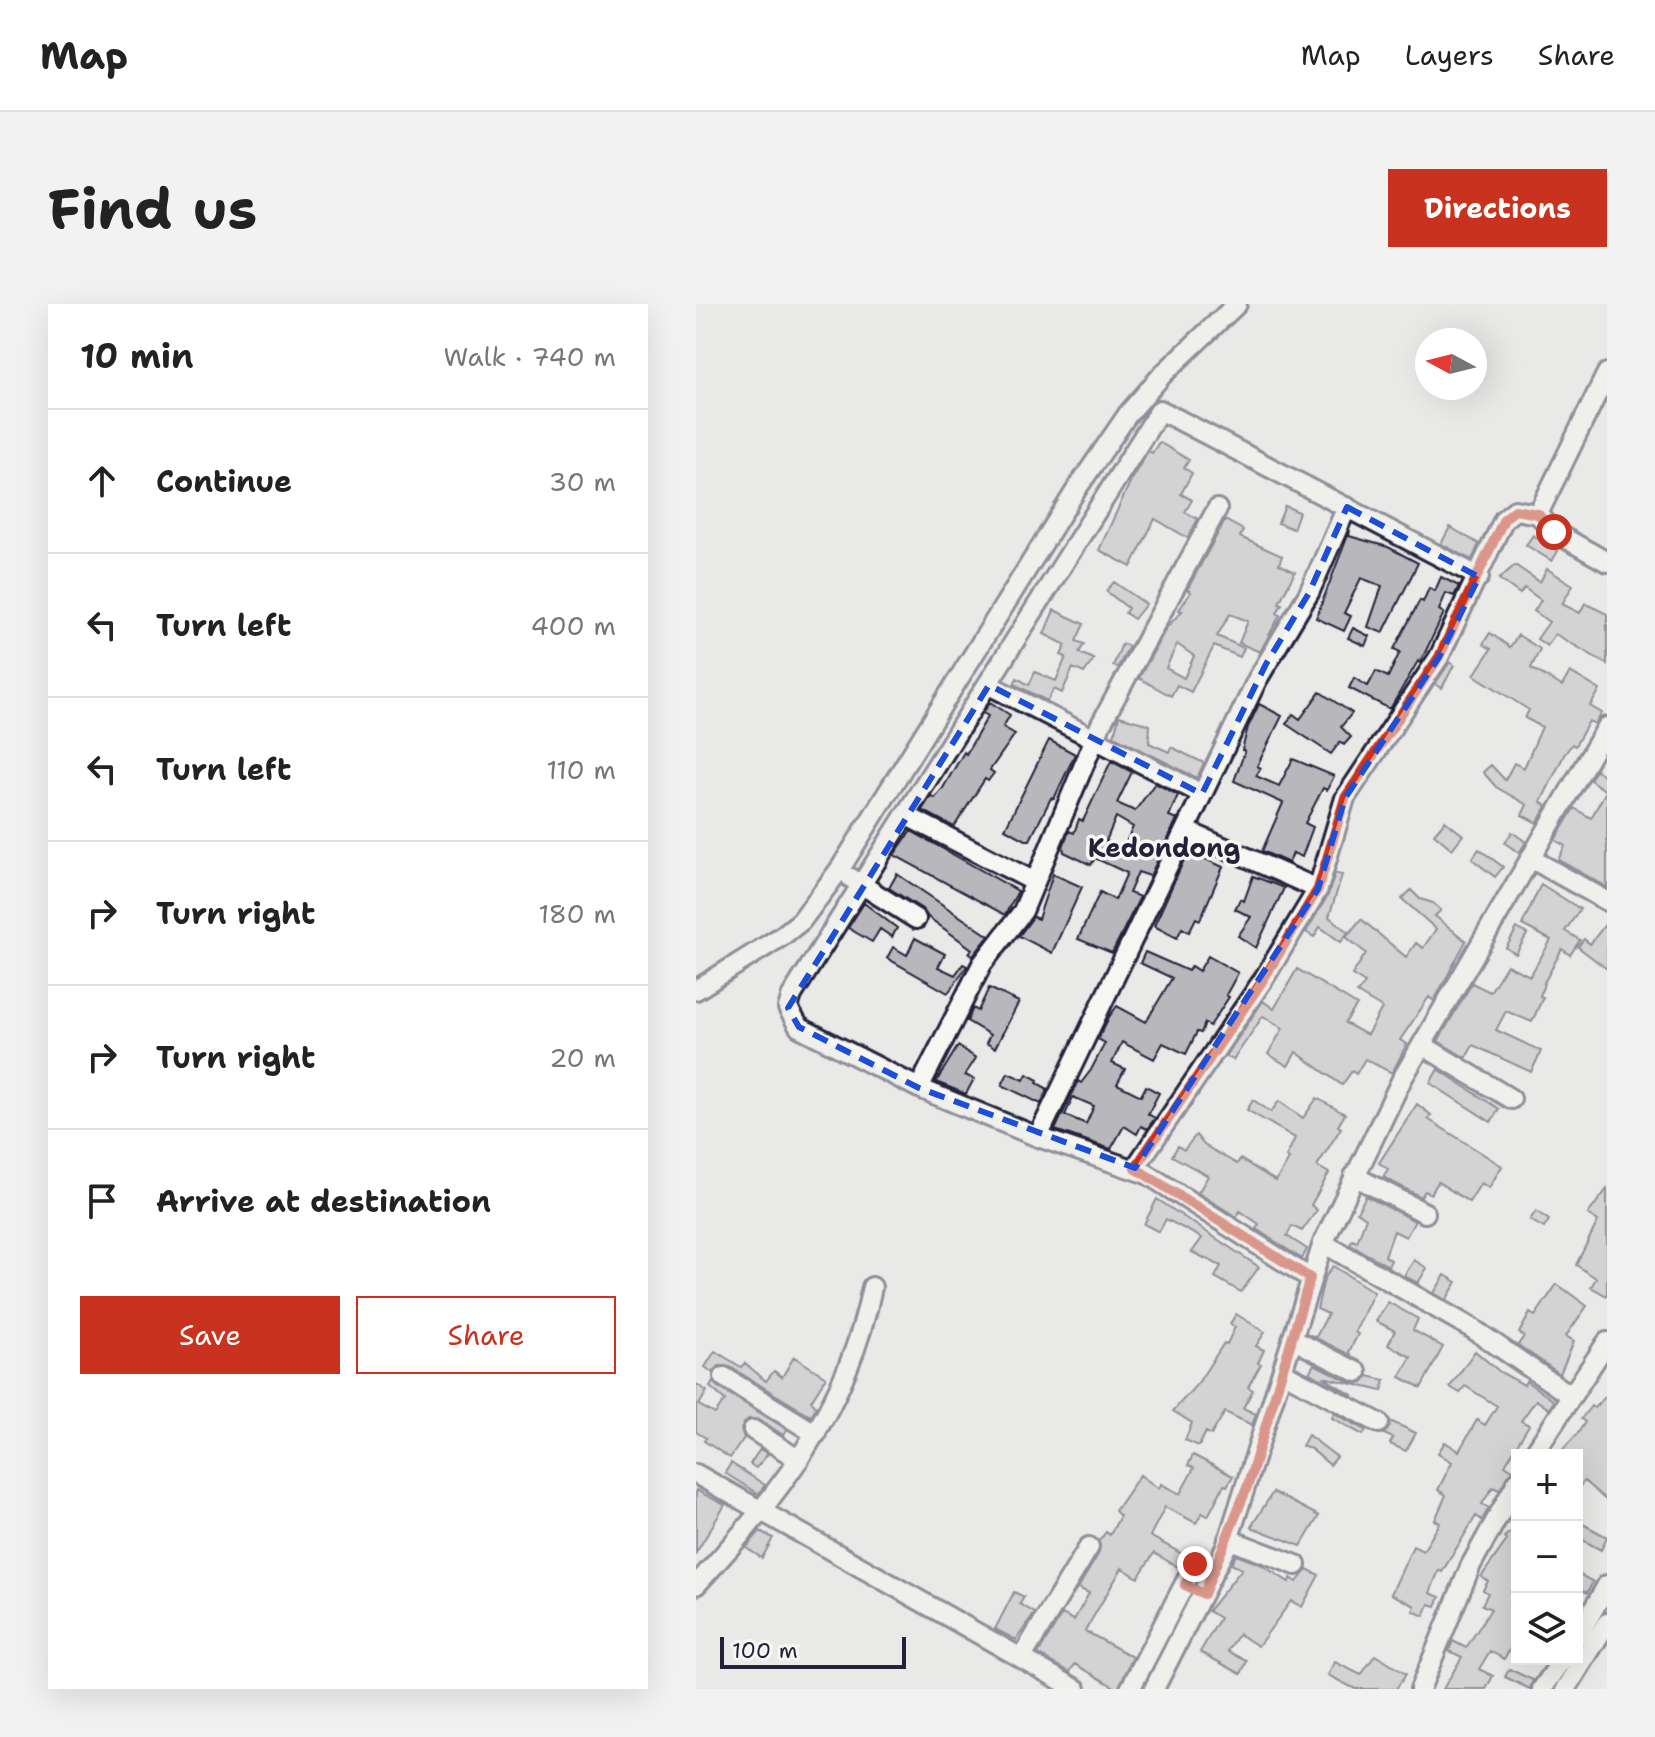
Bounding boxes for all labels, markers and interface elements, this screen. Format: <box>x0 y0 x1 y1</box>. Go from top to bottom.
text: Map <box>40 30 128 81</box>
text: Map <box>1301 36 1361 74</box>
text: Layers <box>1405 36 1494 74</box>
text: Share <box>1538 36 1615 74</box>
button: Directions <box>1388 169 1607 247</box>
text: Find us <box>48 171 257 246</box>
north arrow <box>1415 328 1487 400</box>
text: 10 min <box>80 333 194 379</box>
text: Walk · 740 m <box>444 339 616 374</box>
icon: ahead <box>80 459 124 503</box>
text: Continue <box>156 461 292 502</box>
text: 30 m <box>549 464 616 499</box>
route start <box>1536 514 1572 550</box>
icon: left <box>80 603 124 647</box>
text: Turn left <box>156 605 291 646</box>
text: 400 m <box>531 608 616 643</box>
icon: left <box>80 747 124 791</box>
text: Turn left <box>156 749 291 790</box>
text: 110 m <box>546 752 616 787</box>
district label: Kedondong <box>1088 830 1240 865</box>
icon: right <box>80 891 124 935</box>
text: Turn right <box>156 893 315 934</box>
text: 180 m <box>538 896 616 931</box>
icon: right <box>80 1035 124 1079</box>
text: Turn right <box>156 1037 315 1078</box>
text: 20 m <box>549 1040 616 1075</box>
icon: arrive <box>80 1179 124 1223</box>
text: Arrive at destination <box>156 1181 491 1222</box>
button: Save <box>80 1296 340 1374</box>
button: Share <box>356 1296 616 1374</box>
map controls <box>1511 1449 1583 1665</box>
button: + <box>1511 1449 1583 1521</box>
button: − <box>1511 1521 1583 1593</box>
route end <box>1177 1546 1213 1582</box>
button: layers <box>1511 1593 1583 1665</box>
scale bar <box>720 1633 906 1669</box>
text: 100 m <box>732 1636 798 1665</box>

